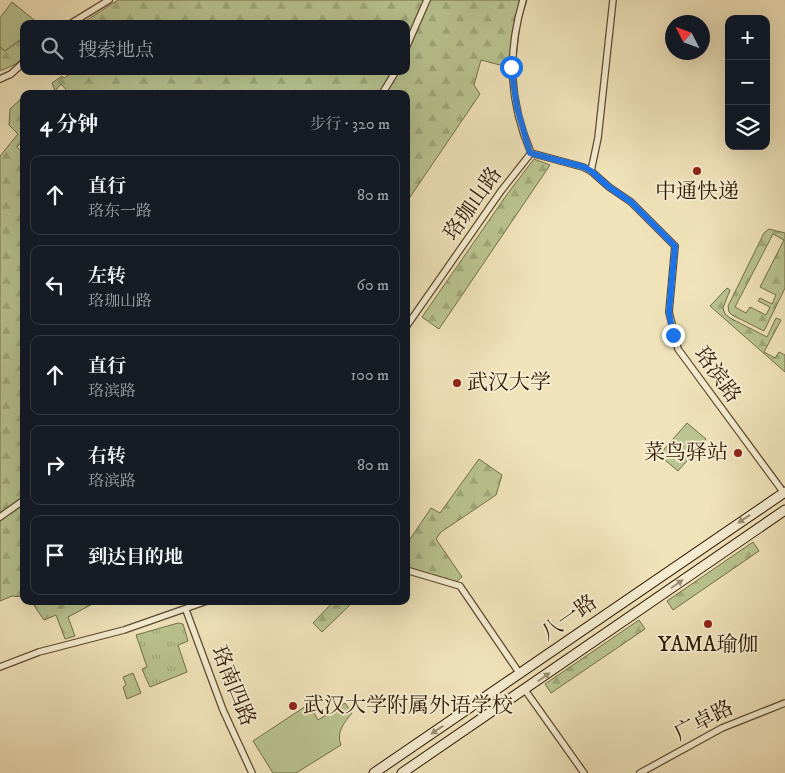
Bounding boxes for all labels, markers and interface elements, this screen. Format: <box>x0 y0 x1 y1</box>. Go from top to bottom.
north arrow <box>665 15 710 60</box>
map controls <box>725 15 770 150</box>
button: + <box>725 15 770 60</box>
search box <box>20 20 410 75</box>
icon: search <box>38 34 66 62</box>
text: 搜索地点 <box>78 39 154 62</box>
route start <box>500 56 523 79</box>
button: − <box>725 60 770 105</box>
button: layers <box>725 105 770 150</box>
text: 4 分钟 <box>40 112 99 138</box>
text: 步行 · 320 m <box>309 114 390 134</box>
street label: 珞珈山路 <box>438 162 508 246</box>
marker: 中通快递 <box>691 165 703 177</box>
text: 直行 <box>88 175 126 198</box>
place label: 中通快递 <box>655 179 739 205</box>
icon: ahead <box>41 181 69 209</box>
text: 80 m <box>357 185 389 205</box>
text: 珞东一路 <box>88 201 152 221</box>
text: 左转 <box>88 265 126 288</box>
icon: left <box>41 271 69 299</box>
text: 60 m <box>357 275 389 295</box>
text: 珞珈山路 <box>88 291 152 311</box>
route end <box>662 324 685 347</box>
street label: 珞滨路 <box>688 342 746 408</box>
text: 直行 <box>88 355 126 378</box>
icon: ahead <box>41 361 69 389</box>
text: 100 m <box>351 365 389 385</box>
place label: 武汉大学 <box>467 370 551 396</box>
marker: 武汉大学 <box>451 377 463 389</box>
text: 珞滨路 <box>88 381 136 401</box>
place label: 菜鸟驿站 <box>644 440 728 466</box>
text: 右转 <box>88 445 126 468</box>
marker: 菜鸟驿站 <box>732 447 744 459</box>
icon: right <box>41 451 69 479</box>
text: 80 m <box>357 455 389 475</box>
text: 珞滨路 <box>88 471 136 491</box>
one-way arrow <box>738 514 751 524</box>
icon: arrive <box>41 541 69 569</box>
text: 到达目的地 <box>88 546 183 569</box>
one-way arrow <box>671 579 684 589</box>
street label: 八一路 <box>536 589 602 647</box>
marker: YAMA瑜伽 <box>702 618 714 630</box>
place label: YAMA瑜伽 <box>658 632 758 658</box>
street label: 珞南四路 <box>205 642 261 730</box>
one-way arrow <box>537 672 551 682</box>
place label: 武汉大学附属外语学校 <box>303 693 513 719</box>
street label: 广卓路 <box>670 695 738 747</box>
marker: 武汉大学附属外语学校 <box>287 700 299 712</box>
one-way arrow <box>431 725 444 735</box>

